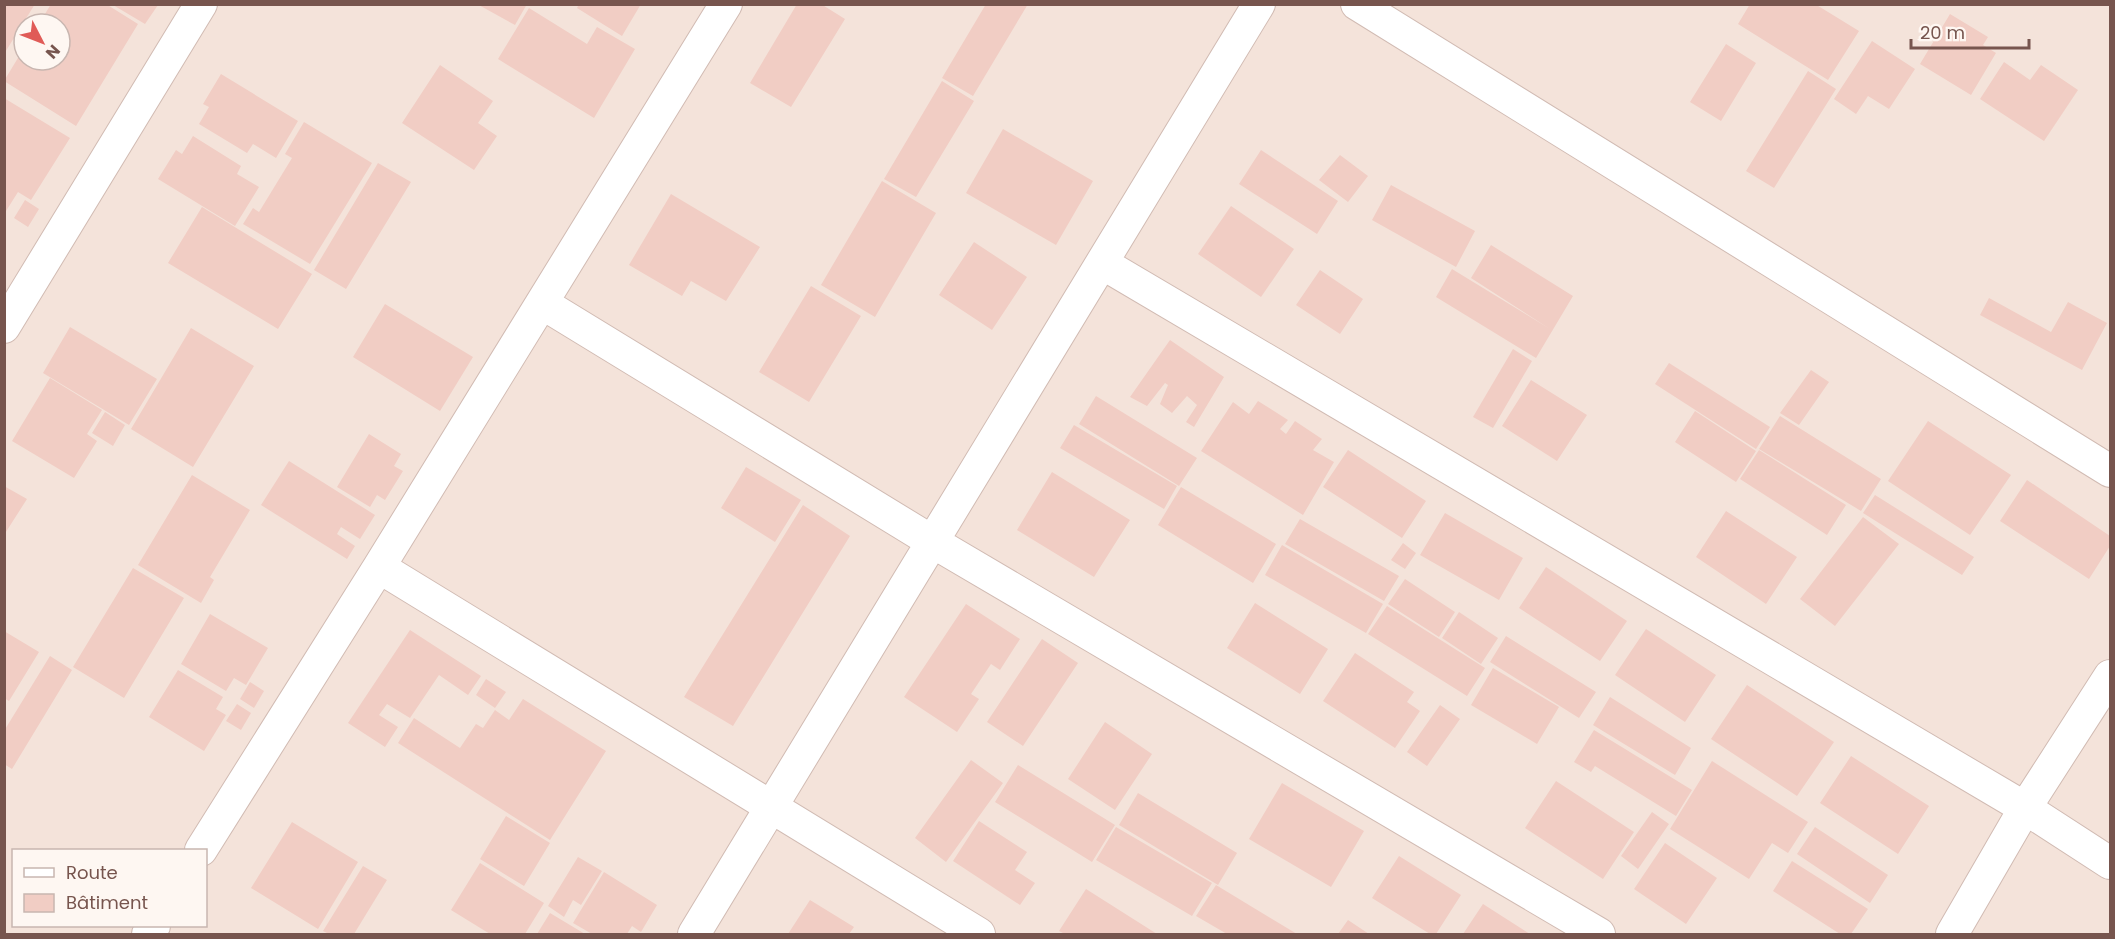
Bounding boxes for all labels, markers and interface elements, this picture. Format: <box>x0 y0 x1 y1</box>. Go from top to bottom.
north arrow <box>12 12 72 72</box>
scale bar <box>1911 12 2030 50</box>
text: 20 m <box>1920 20 1965 45</box>
text: N <box>40 40 65 64</box>
legend <box>12 849 207 927</box>
text: Route <box>66 860 118 885</box>
text: Bâtiment <box>66 890 148 915</box>

